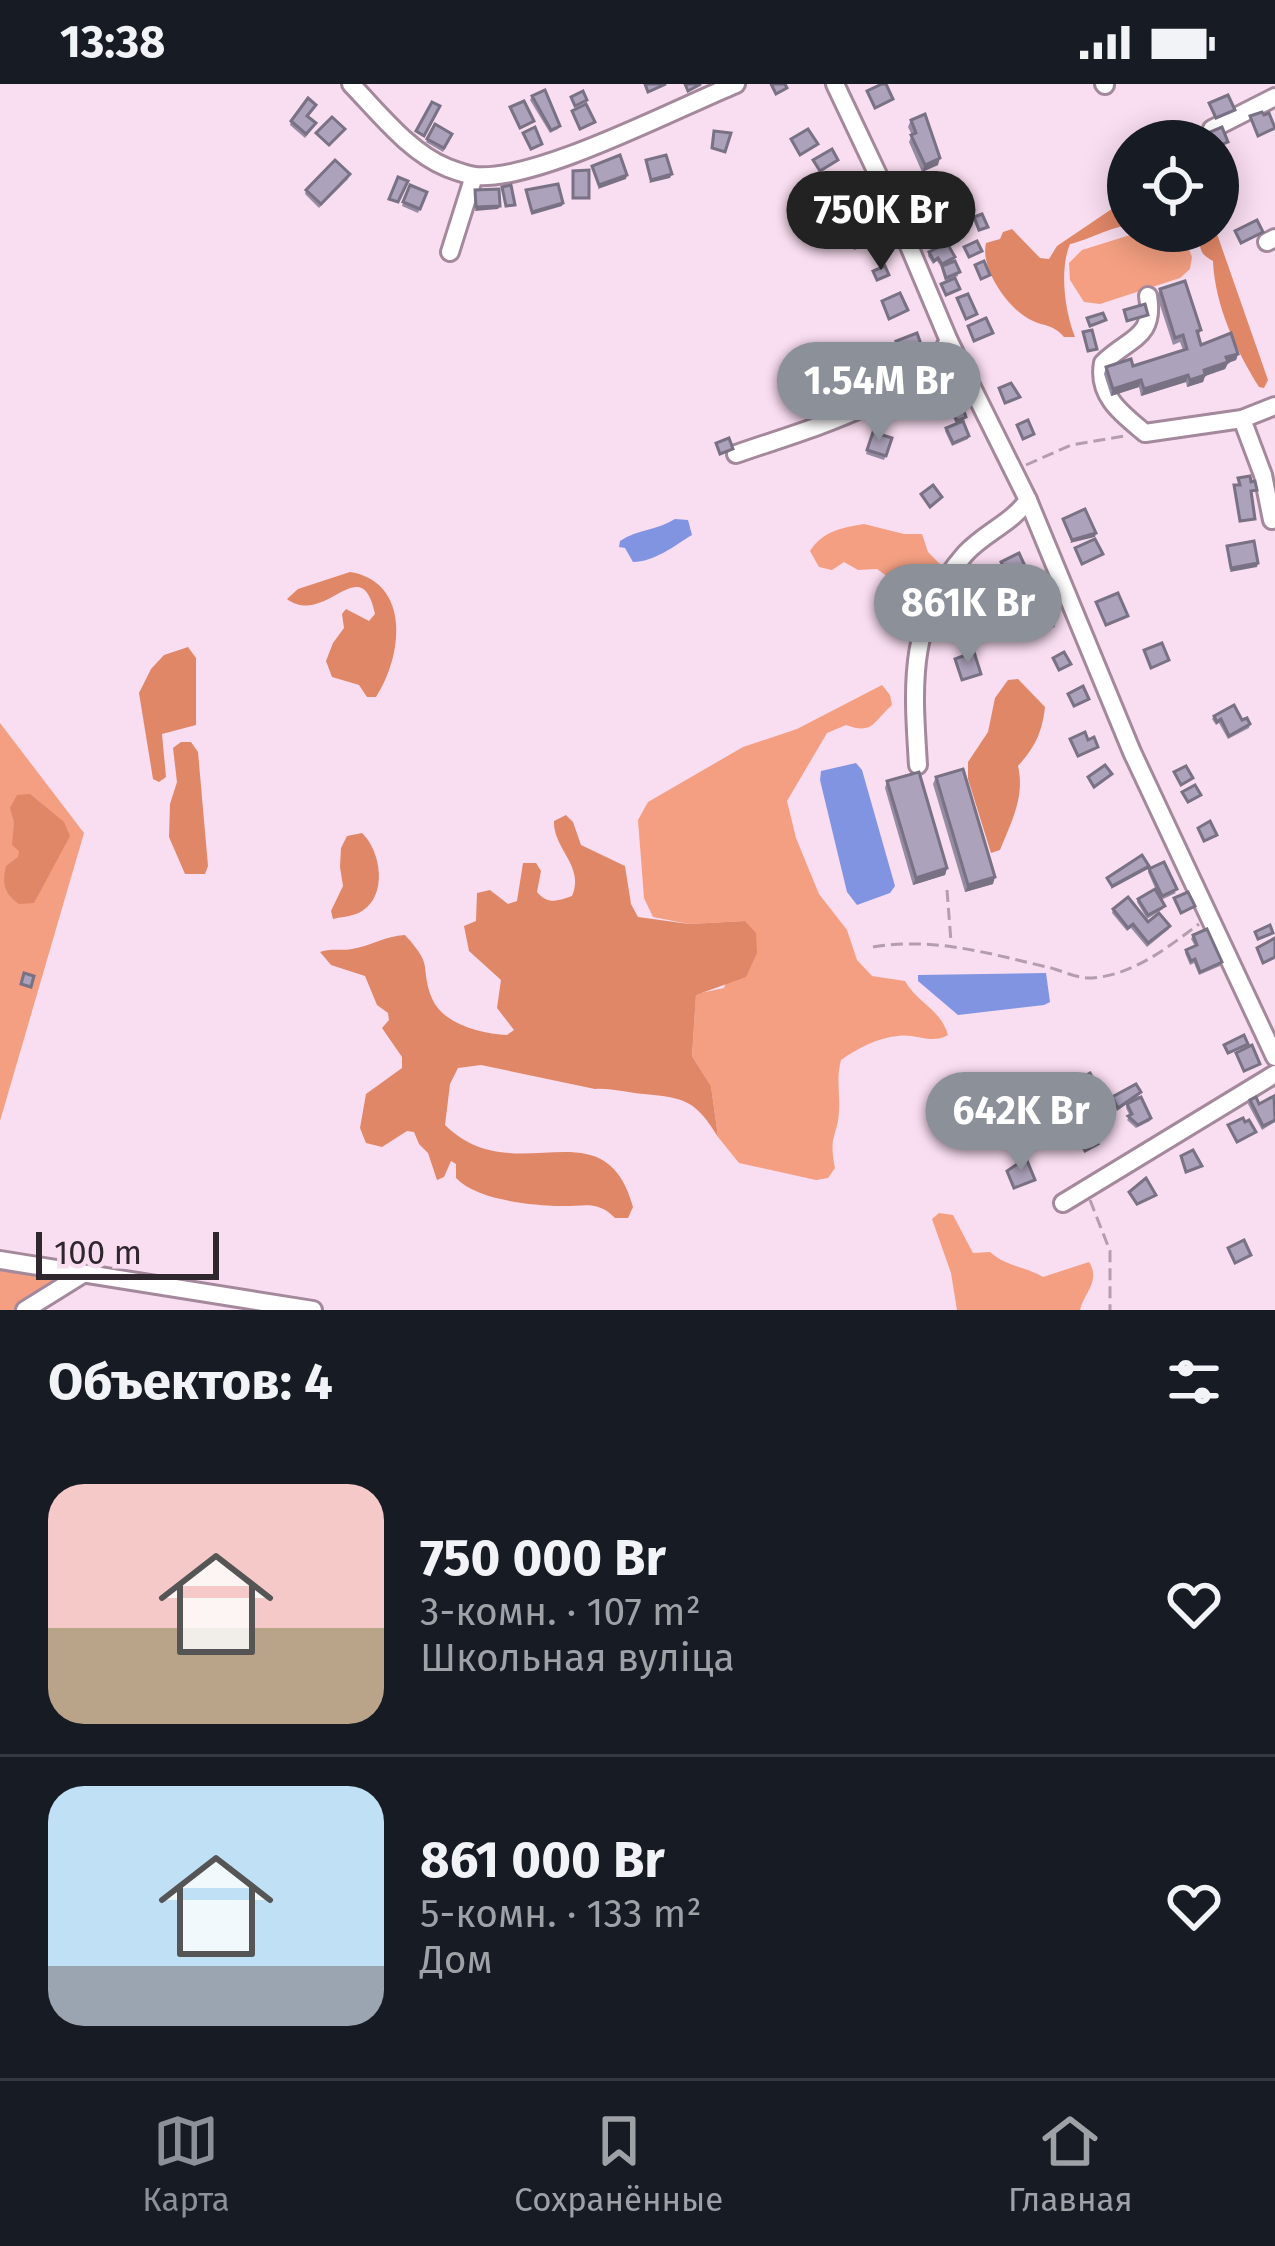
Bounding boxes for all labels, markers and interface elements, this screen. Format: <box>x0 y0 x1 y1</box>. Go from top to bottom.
text: 13:38 <box>60 15 165 69</box>
map controls <box>1107 120 1239 252</box>
button: locate <box>1107 120 1239 252</box>
pin: 750K Br <box>770 171 992 273</box>
text: 750K Br <box>813 187 949 233</box>
pin: 1.54M Br <box>755 342 1003 444</box>
text: 1.54M Br <box>804 358 954 404</box>
pin: 861K Br <box>857 564 1079 666</box>
text: 861K Br <box>901 580 1035 626</box>
pin: 642K Br <box>910 1072 1132 1174</box>
text: 642K Br <box>952 1088 1090 1134</box>
scale bar <box>36 1226 219 1279</box>
text: 100 m <box>54 1233 142 1273</box>
icon: filters <box>1161 1349 1227 1415</box>
text: Объектов: 4 <box>48 1351 333 1413</box>
text: 750 000 Br <box>420 1527 666 1589</box>
icon: home <box>144 1532 288 1676</box>
icon: heart <box>1161 1571 1227 1637</box>
text: 3-комн. · 107 m² <box>420 1589 701 1635</box>
text: Школьная вуліца <box>420 1635 735 1681</box>
text: 861 000 Br <box>420 1829 665 1891</box>
icon: home <box>144 1834 288 1978</box>
icon: heart <box>1161 1873 1227 1939</box>
text: 5-комн. · 133 m² <box>420 1891 702 1937</box>
text: Дом <box>420 1937 493 1983</box>
tab: Карта <box>142 2108 230 2220</box>
tab: Сохранённые <box>514 2108 723 2220</box>
tab: Главная <box>1008 2108 1133 2220</box>

